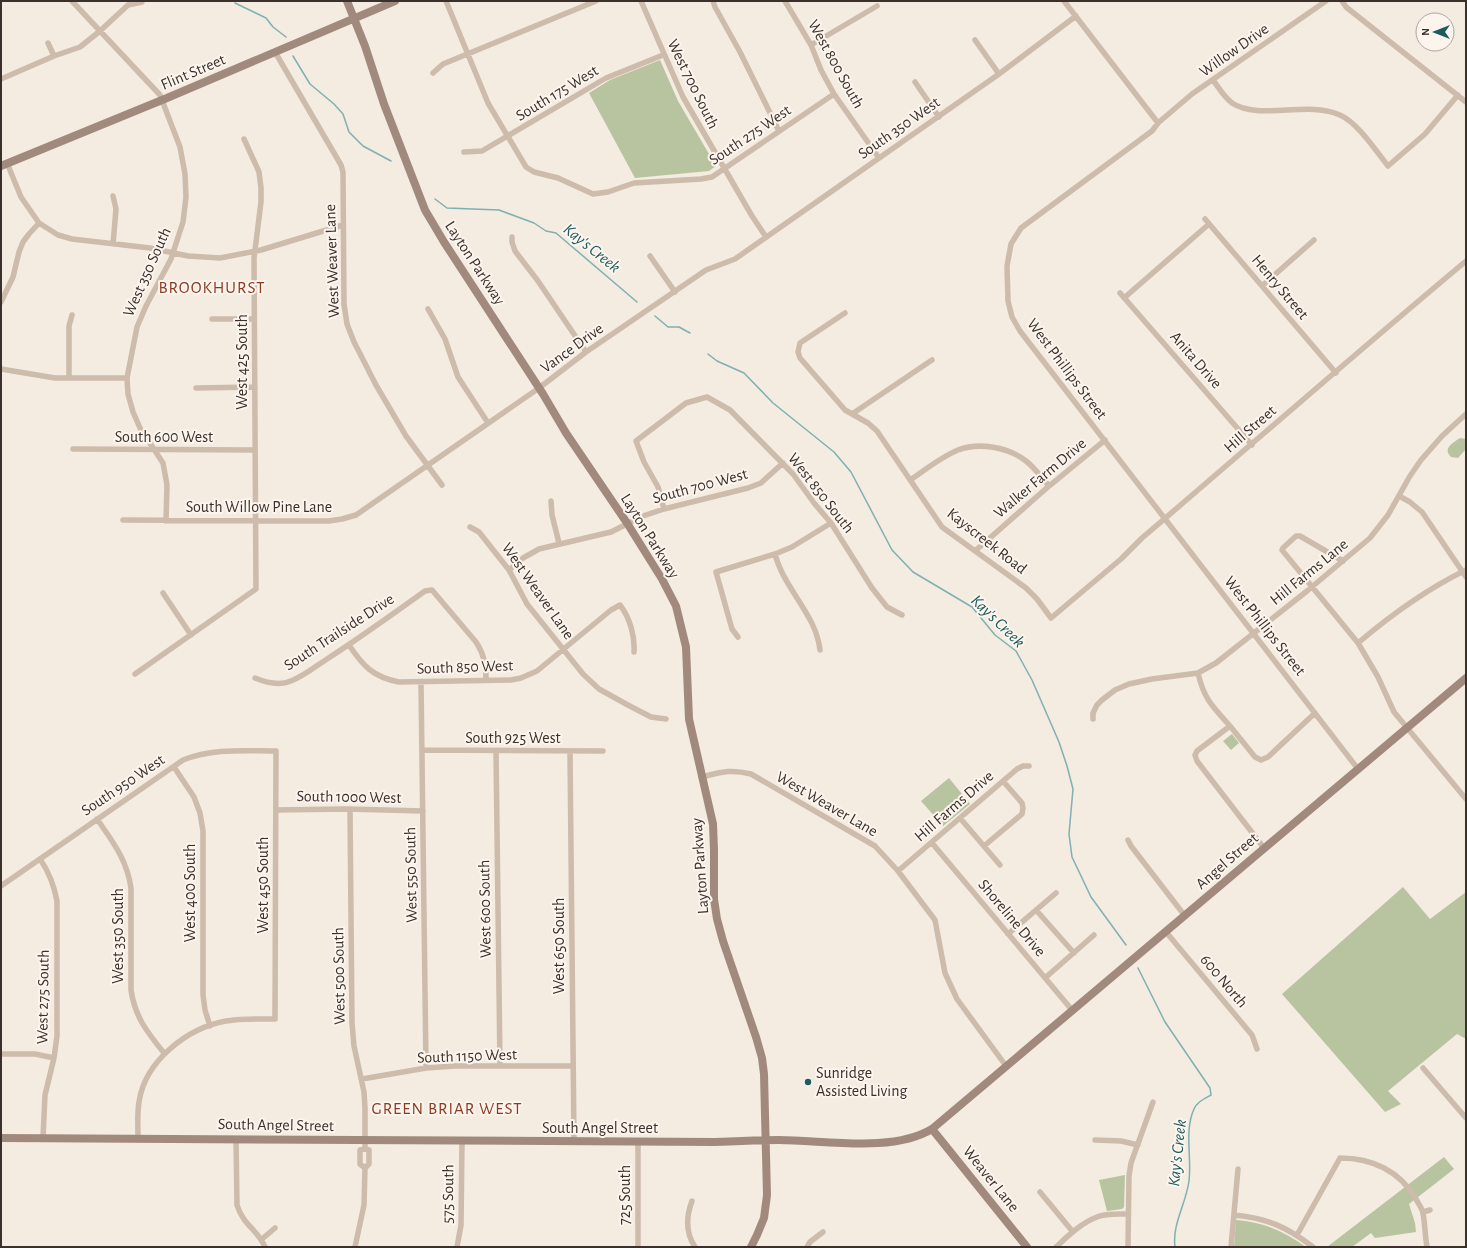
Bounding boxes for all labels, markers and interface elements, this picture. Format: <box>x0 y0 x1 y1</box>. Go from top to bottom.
north arrow <box>1415 12 1455 52</box>
street label: West 800 South <box>805 17 867 111</box>
street label: Willow Drive <box>1196 20 1272 80</box>
text: N <box>1420 28 1431 36</box>
street label: West 700 South <box>664 37 722 131</box>
street label: Flint Street <box>158 51 228 93</box>
street label: South 175 West <box>513 62 601 124</box>
street label: South 350 West <box>855 94 943 162</box>
street label: South 275 West <box>706 102 794 168</box>
street label: West Weaver Lane <box>322 204 342 318</box>
street label: Layton Parkway <box>441 218 508 308</box>
water label: Kay's Creek <box>560 220 624 276</box>
street label: West 350 South <box>120 225 174 319</box>
street label: Henry Street <box>1248 252 1311 323</box>
district label: BROOKHURST <box>158 279 266 296</box>
street label: West 425 South <box>234 314 250 410</box>
street label: West Phillips Street <box>1024 316 1110 422</box>
street label: Vance Drive <box>538 320 606 376</box>
street label: Anita Drive <box>1167 328 1225 392</box>
street label: Hill Street <box>1221 402 1279 456</box>
street label: South 600 West <box>115 429 213 445</box>
street label: Walker Farm Drive <box>991 435 1089 521</box>
street label: West 850 South <box>785 450 857 536</box>
street label: South 700 West <box>651 466 749 506</box>
street label: Layton Parkway <box>617 491 682 582</box>
street label: South Willow Pine Lane <box>186 499 332 515</box>
street label: Kayscreek Road <box>944 505 1030 578</box>
street label: Hill Farms Lane <box>1267 536 1351 608</box>
street label: West Weaver Lane <box>499 540 577 642</box>
street label: West Phillips Street <box>1221 573 1309 679</box>
street label: South Trailside Drive <box>281 591 397 673</box>
water label: Kay's Creek <box>968 591 1028 651</box>
street label: South 850 West <box>416 657 514 677</box>
street label: South 925 West <box>465 730 561 746</box>
street label: South 950 West <box>78 751 168 819</box>
street label: Hill Farms Drive <box>911 768 997 844</box>
street label: West Weaver Lane <box>774 769 880 839</box>
street label: South 1000 West <box>296 788 402 806</box>
street label: Layton Parkway <box>689 817 712 915</box>
street label: West 550 South <box>402 827 420 923</box>
street label: Angel Street <box>1193 830 1261 892</box>
street label: West 450 South <box>255 837 271 933</box>
street label: West 400 South <box>182 844 198 942</box>
street label: West 600 South <box>476 860 494 958</box>
street label: Shoreline Drive <box>975 876 1049 960</box>
street label: West 350 South <box>110 888 126 984</box>
street label: West 650 South <box>551 898 567 994</box>
street label: West 500 South <box>330 927 348 1025</box>
street label: West 275 South <box>34 950 52 1044</box>
street label: 600 North <box>1197 951 1251 1011</box>
street label: South 1150 West <box>417 1046 517 1066</box>
place label: Sunridge Assisted Living <box>816 1065 907 1099</box>
marker: Sunridge Assisted Living <box>803 1077 813 1087</box>
district label: GREEN BRIAR WEST <box>371 1100 523 1117</box>
street label: South Angel Street <box>218 1116 334 1134</box>
water label: Kay's Creek <box>1165 1118 1189 1187</box>
street label: South Angel Street <box>542 1120 658 1136</box>
street label: Weaver Lane <box>960 1143 1022 1215</box>
street label: 575 South <box>439 1164 457 1224</box>
street label: 725 South <box>617 1165 633 1225</box>

